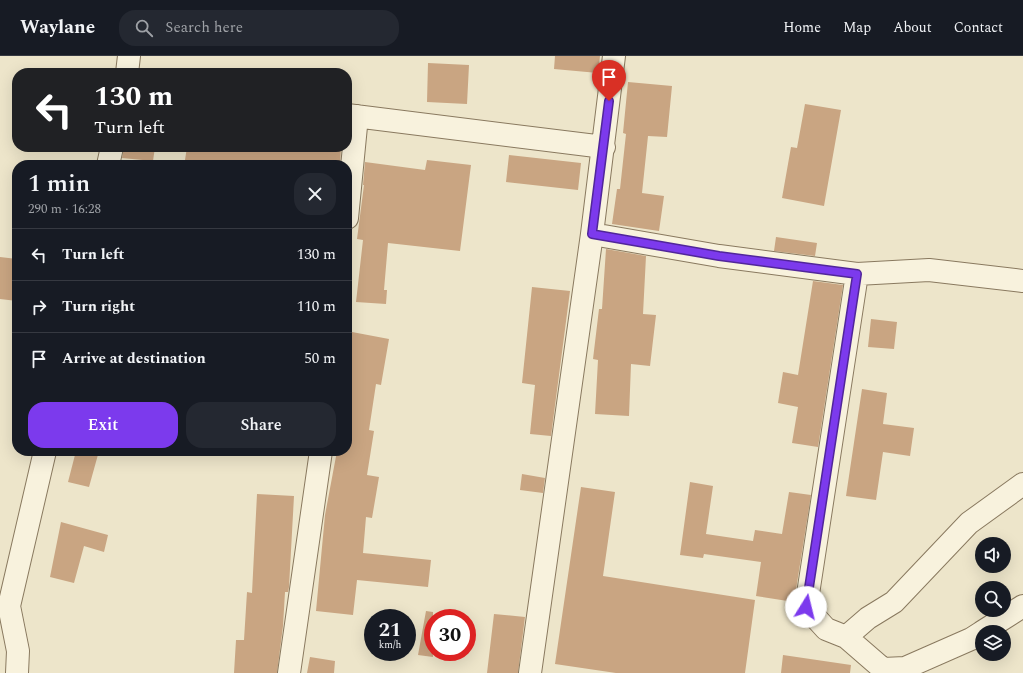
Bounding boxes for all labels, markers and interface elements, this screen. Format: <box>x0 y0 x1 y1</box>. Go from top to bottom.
search box <box>119 10 399 46</box>
text: Waylane <box>20 13 95 42</box>
text: Search here <box>165 16 243 39</box>
icon: search <box>133 17 155 39</box>
text: Home <box>783 17 821 38</box>
text: Map <box>843 17 871 38</box>
text: About <box>893 17 932 38</box>
text: Contact <box>954 17 1003 38</box>
pin <box>592 60 626 101</box>
icon: arrive <box>598 66 620 88</box>
text: 130 m <box>94 75 173 118</box>
icon: left <box>28 84 80 136</box>
text: Turn left <box>94 114 165 141</box>
text: 1 min <box>28 166 90 202</box>
button: close <box>294 173 336 215</box>
text: 290 m · 16:28 <box>28 199 101 219</box>
text: Turn left <box>62 243 124 266</box>
text: 130 m <box>297 243 336 266</box>
icon: left <box>28 244 50 266</box>
text: Turn right <box>62 295 135 318</box>
text: 110 m <box>297 295 336 318</box>
icon: right <box>28 296 50 318</box>
text: Arrive at destination <box>62 347 206 370</box>
text: 50 m <box>304 347 336 370</box>
icon: arrive <box>28 348 50 370</box>
button: Exit <box>28 402 178 448</box>
button: Share <box>186 402 336 448</box>
map controls <box>975 537 1011 661</box>
button: sound <box>975 537 1011 573</box>
button: search <box>975 581 1011 617</box>
position arrow <box>785 586 827 628</box>
speed limit sign: 30 <box>424 609 476 661</box>
text: 21 <box>379 615 401 645</box>
button: layers <box>975 625 1011 661</box>
text: km/h <box>379 637 401 653</box>

